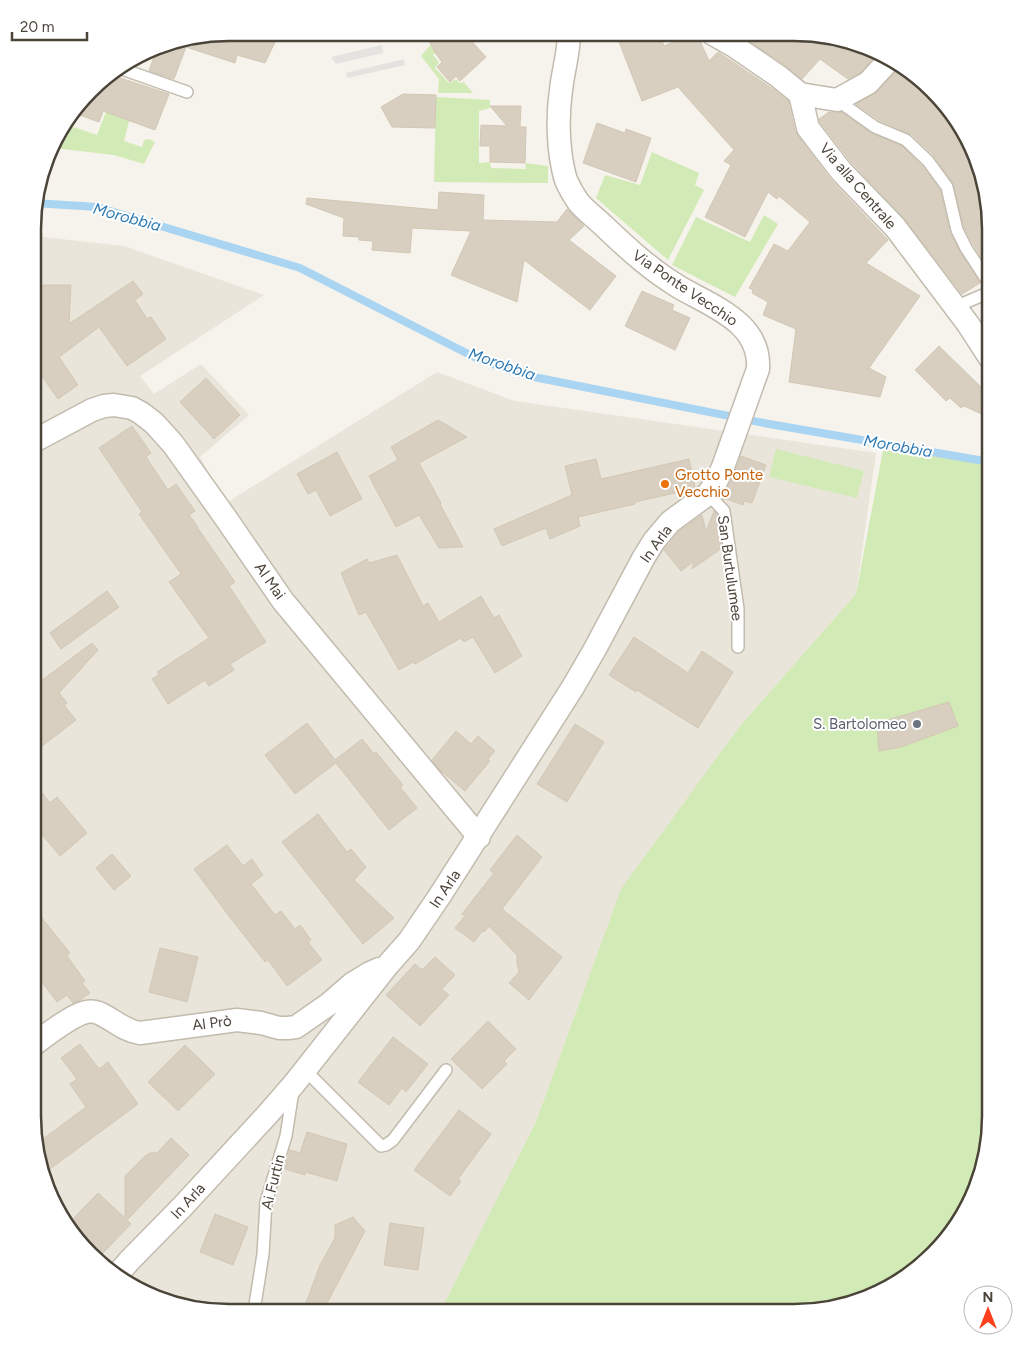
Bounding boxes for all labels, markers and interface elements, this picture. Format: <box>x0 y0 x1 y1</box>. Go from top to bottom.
scale bar <box>12 10 88 42</box>
text: 20 m <box>20 18 54 36</box>
street label: Via alla Centrale <box>816 139 900 233</box>
water label: Morobbia <box>91 199 163 235</box>
street label: Via Ponte Vecchio <box>629 246 741 330</box>
water label: Morobbia <box>466 344 538 384</box>
water label: Morobbia <box>862 431 934 461</box>
place label: Grotto Ponte Vecchio <box>675 466 763 501</box>
marker: Grotto Ponte Vecchio <box>659 478 671 490</box>
street label: San Burtulumee <box>714 514 746 622</box>
street label: In Arla <box>636 522 676 566</box>
street label: Al Mai <box>251 559 289 603</box>
place label: S. Bartolomeo <box>813 715 907 733</box>
marker: S. Bartolomeo <box>911 718 923 730</box>
street label: In Arla <box>426 866 464 912</box>
street label: Al Prò <box>191 1012 233 1034</box>
street label: Ai Furtin <box>257 1153 289 1211</box>
street label: In Arla <box>167 1179 209 1223</box>
north arrow <box>963 1285 1013 1335</box>
text: N <box>983 1289 993 1306</box>

